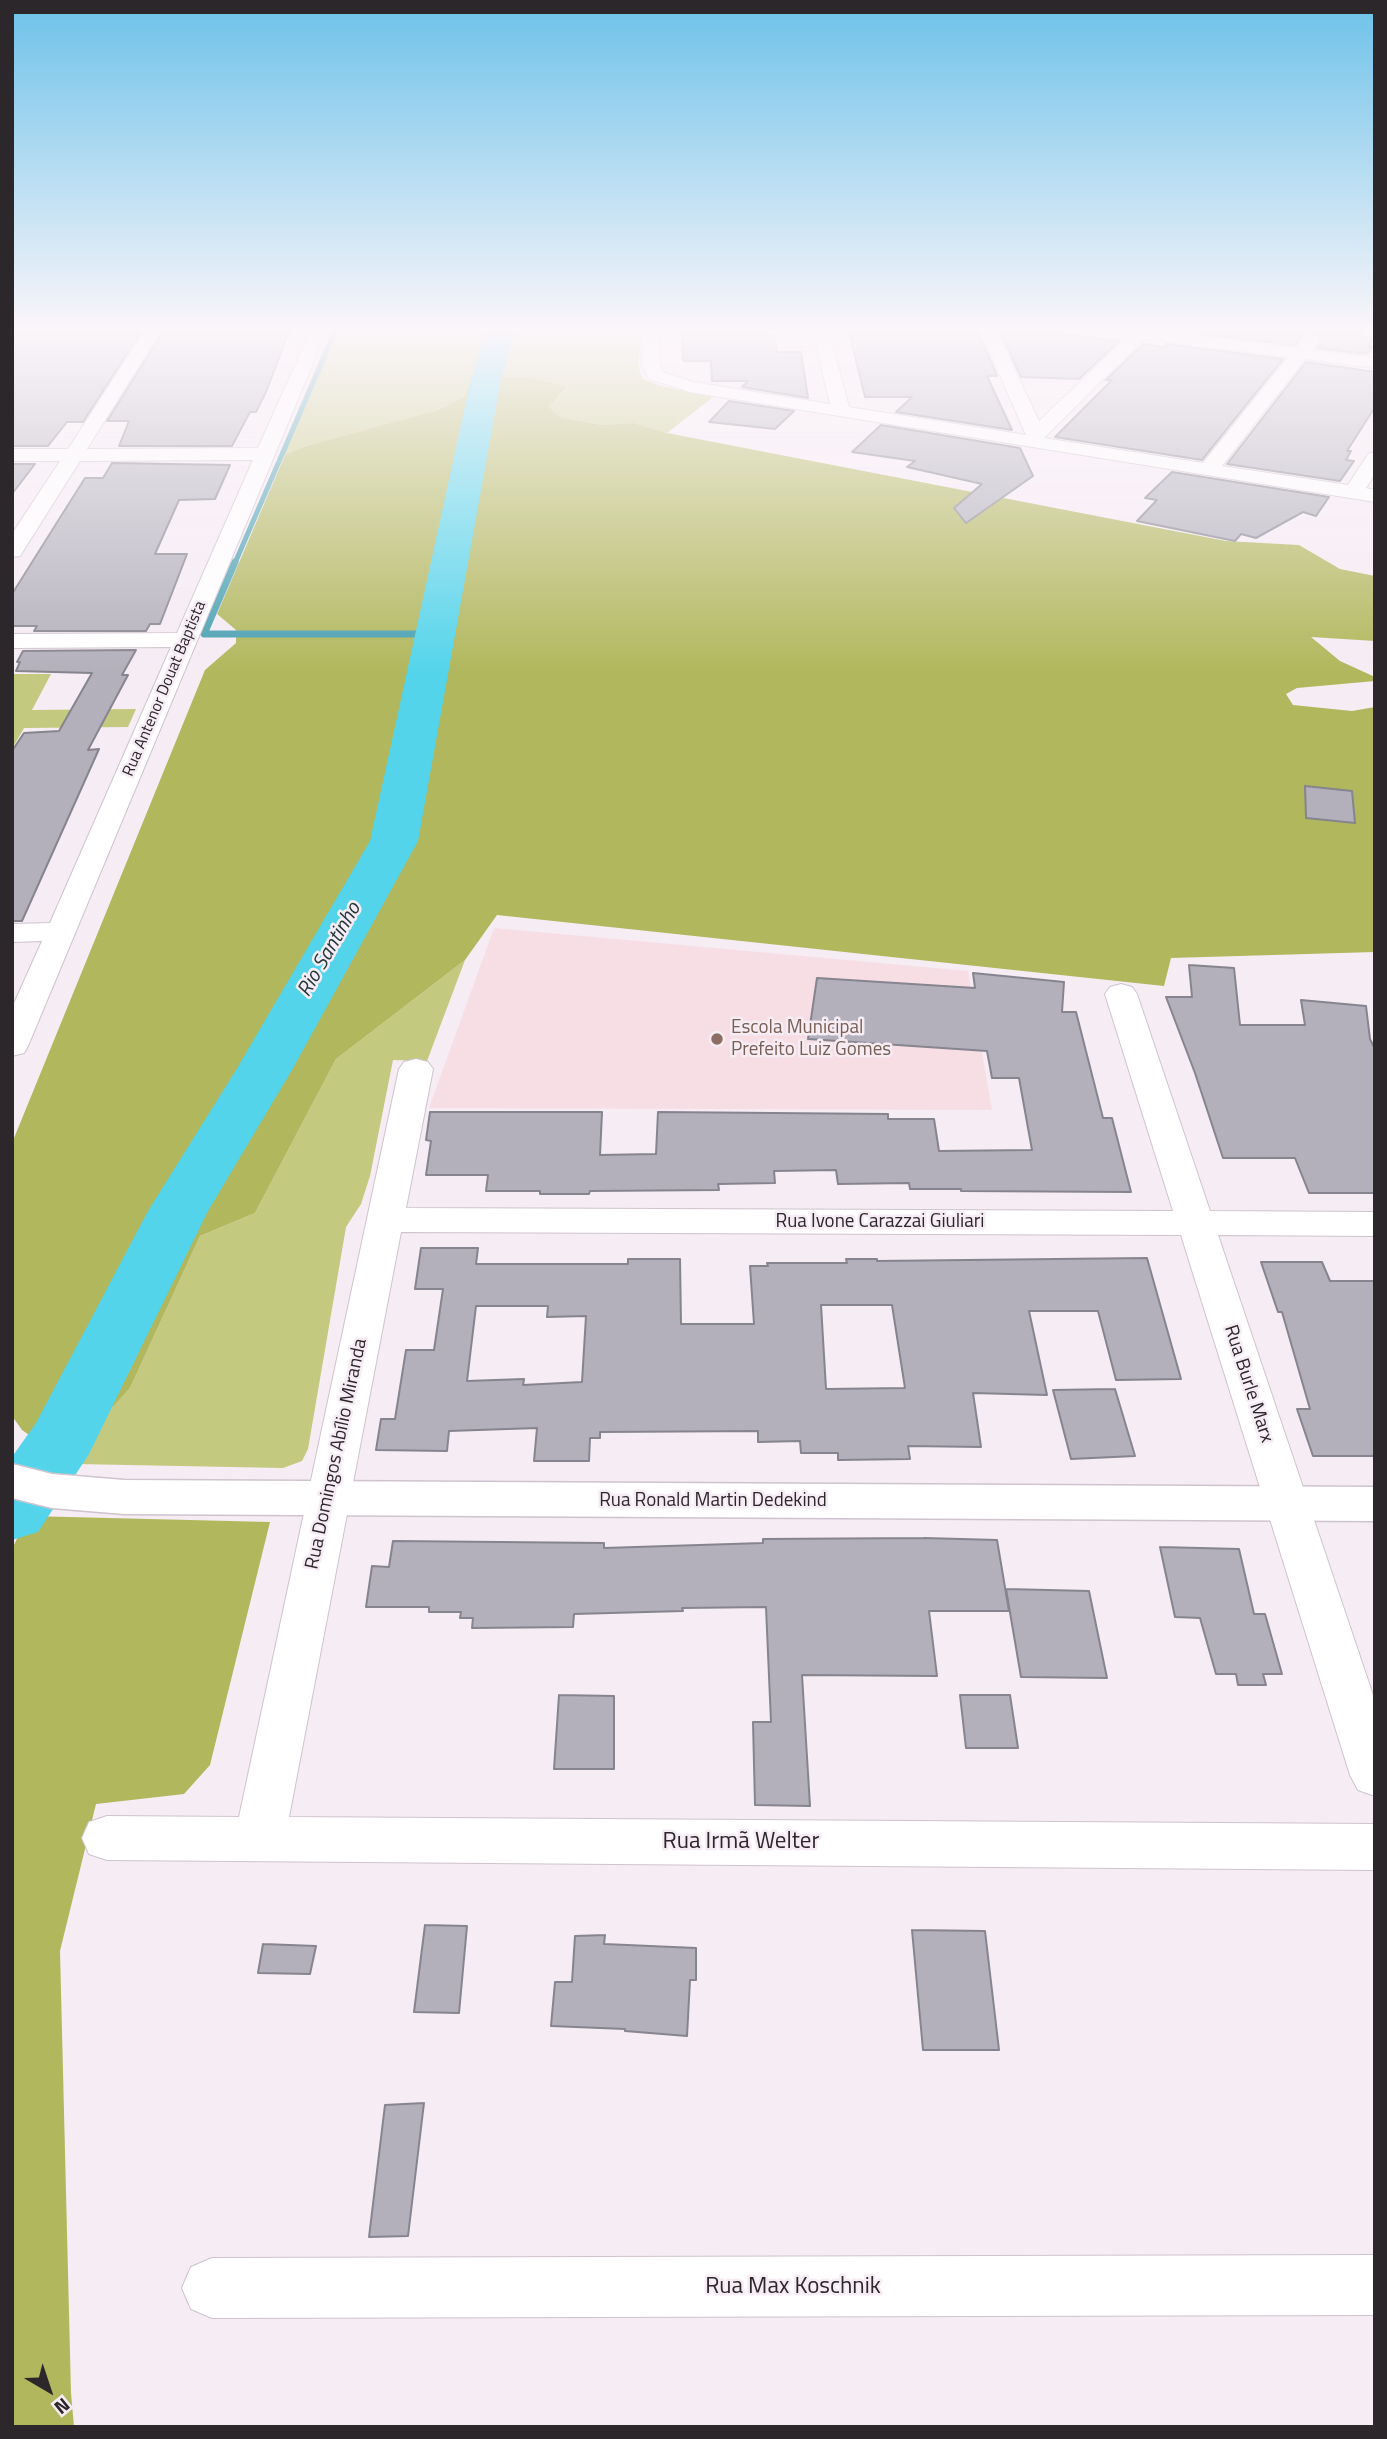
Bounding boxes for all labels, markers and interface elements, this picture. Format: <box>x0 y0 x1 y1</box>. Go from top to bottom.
street label: Rua Antenor Douat Baptista <box>119 598 211 780</box>
water label: Rio Santinho <box>293 898 367 1002</box>
place label: Escola Municipal Prefeito Luiz Gomes <box>731 1017 891 1061</box>
marker: Escola Municipal Prefeito Luiz Gomes <box>709 1031 725 1047</box>
street label: Rua Ivone Carazzai Giuliari <box>776 1211 984 1233</box>
street label: Rua Burle Marx <box>1218 1322 1278 1446</box>
street label: Rua Domingos Abílio Miranda <box>301 1337 373 1571</box>
street label: Rua Ronald Martin Dedekind <box>599 1490 827 1512</box>
street label: Rua Irmã Welter <box>663 1828 819 1856</box>
street label: Rua Max Koschnik <box>705 2273 881 2301</box>
north arrow <box>14 2355 84 2425</box>
text: N <box>48 2391 77 2422</box>

